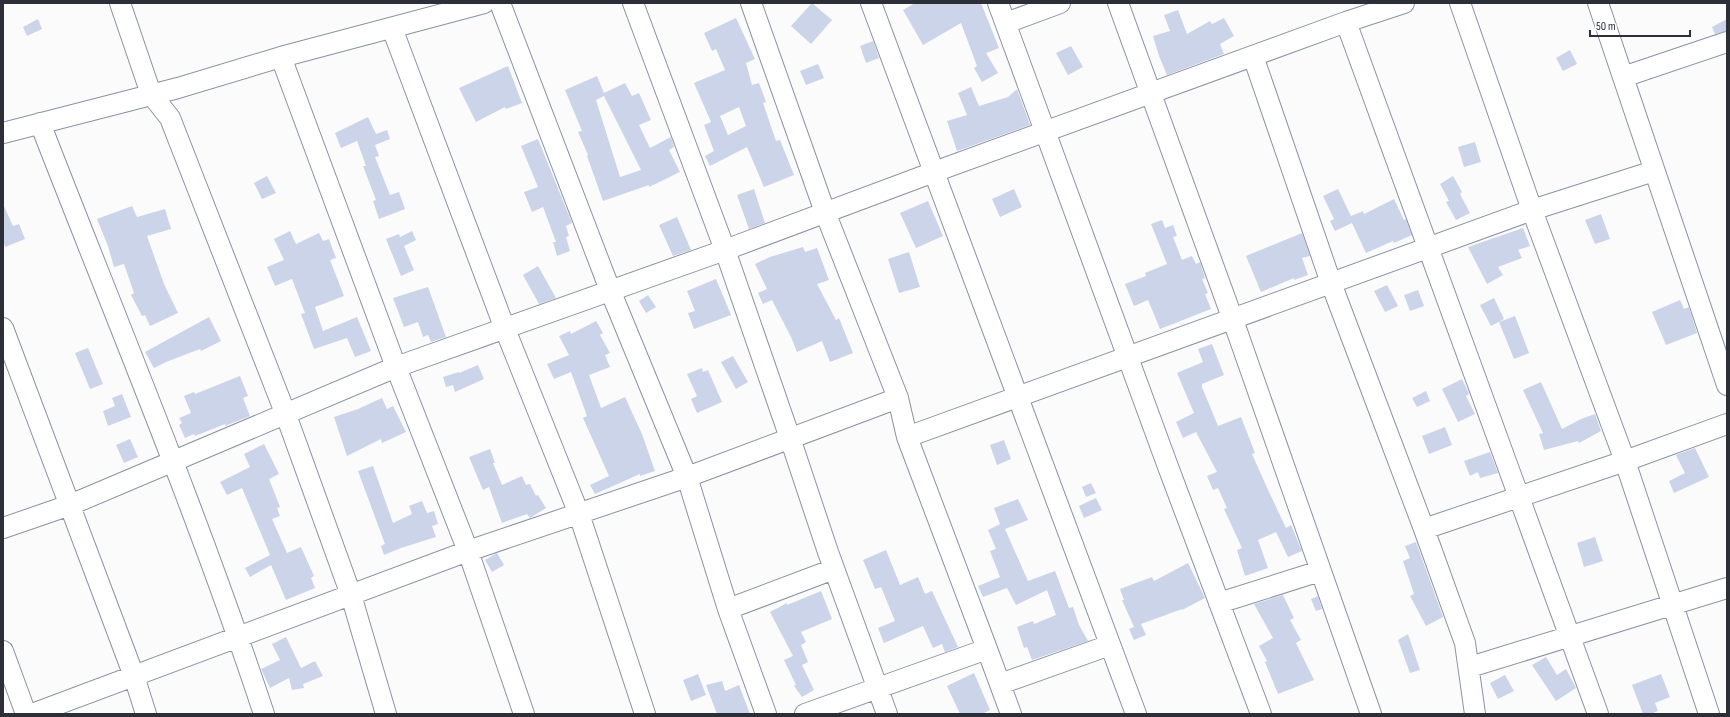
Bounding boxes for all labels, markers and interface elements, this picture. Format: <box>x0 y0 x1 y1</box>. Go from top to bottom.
scale bar <box>1590 12 1690 38</box>
text: 50 m <box>1596 19 1616 34</box>

